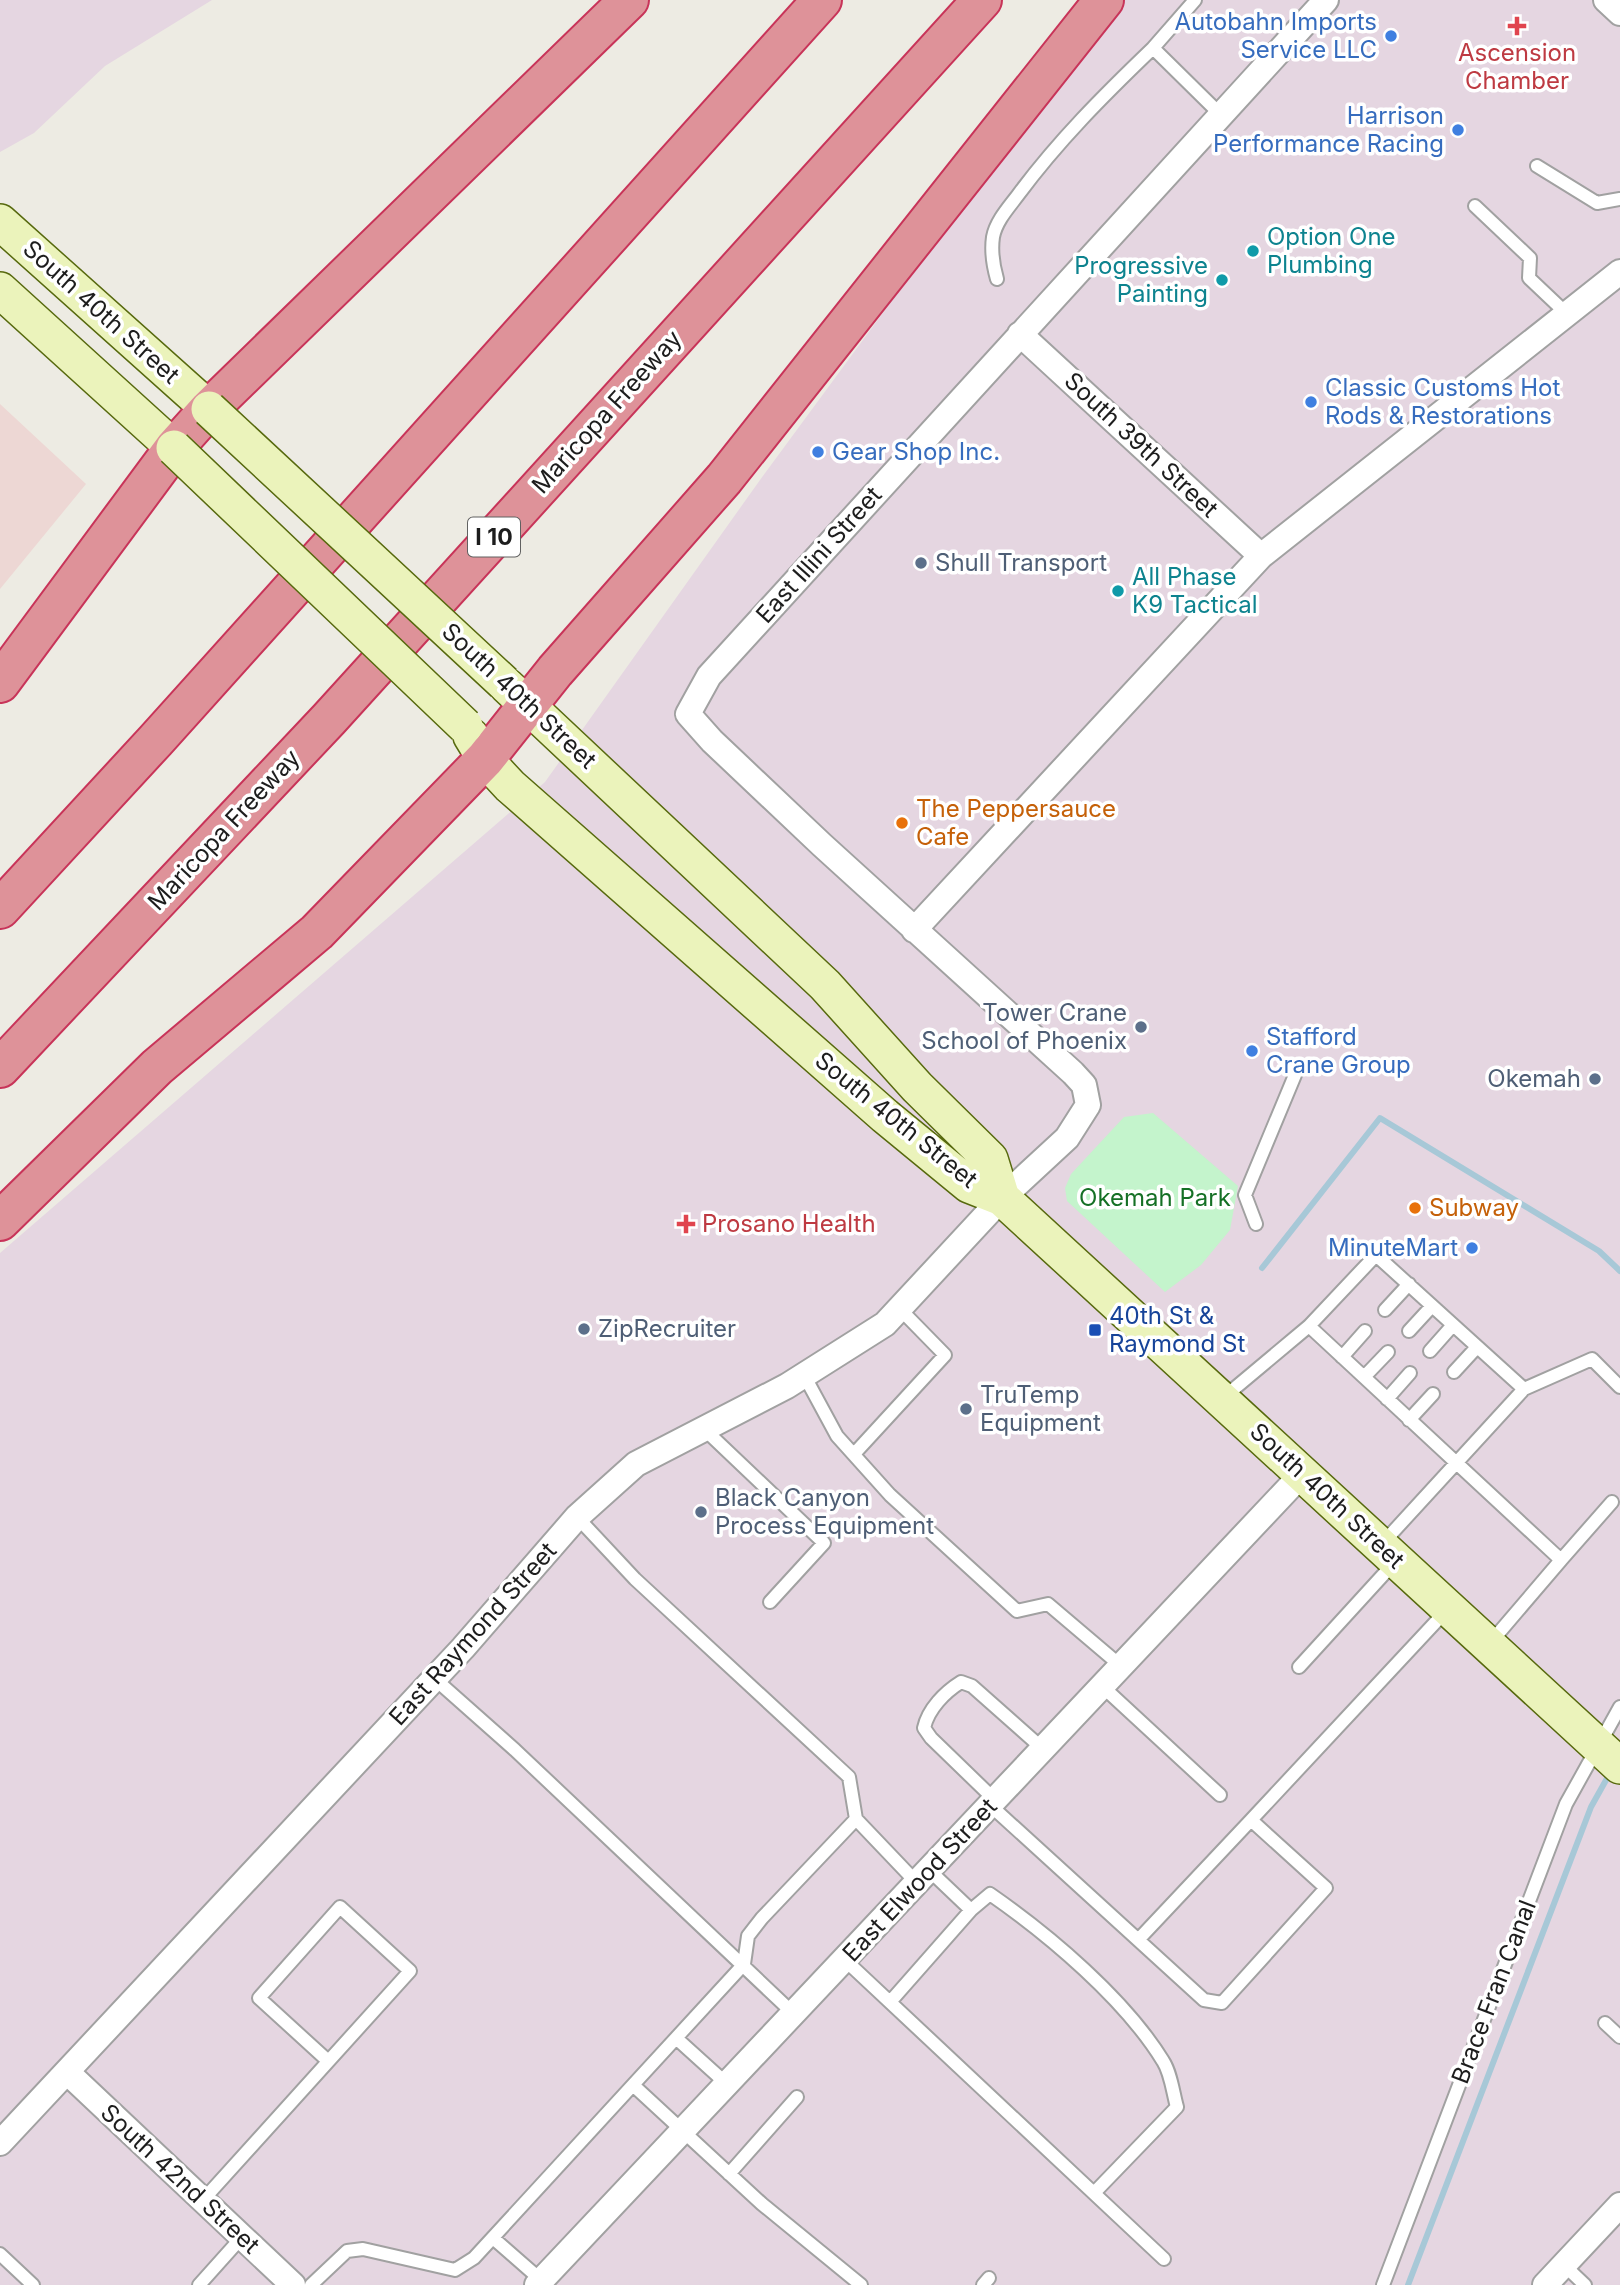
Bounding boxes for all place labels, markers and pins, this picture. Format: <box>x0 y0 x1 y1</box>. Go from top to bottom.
place label: Autobahn Imports Service LLC <box>1174 7 1377 64</box>
marker: Ascension Chamber <box>1507 16 1527 36</box>
marker: Autobahn Imports Service LLC <box>1383 28 1399 44</box>
place label: Ascension Chamber <box>1458 38 1576 95</box>
place label: Harrison Performance Racing <box>1213 101 1444 158</box>
marker: Harrison Performance Racing <box>1450 122 1466 138</box>
place label: Option One Plumbing <box>1267 222 1396 279</box>
marker: Option One Plumbing <box>1245 243 1261 259</box>
place label: Progressive Painting <box>1074 251 1208 308</box>
marker: Progressive Painting <box>1214 272 1230 288</box>
place label: Classic Customs Hot Rods & Restorations <box>1325 373 1560 430</box>
marker: Classic Customs Hot Rods & Restorations <box>1303 394 1319 410</box>
place label: Gear Shop Inc. <box>832 437 1000 466</box>
marker: Gear Shop Inc. <box>810 444 826 460</box>
place label: Shull Transport <box>935 548 1107 577</box>
marker: Shull Transport <box>913 555 929 571</box>
place label: All Phase K9 Tactical <box>1132 562 1258 619</box>
marker: All Phase K9 Tactical <box>1110 583 1126 599</box>
place label: The Peppersauce Cafe <box>916 794 1116 851</box>
marker: The Peppersauce Cafe <box>894 815 910 831</box>
place label: Tower Crane School of Phoenix <box>921 998 1127 1055</box>
marker: Tower Crane School of Phoenix <box>1133 1019 1149 1035</box>
place label: Stafford Crane Group <box>1266 1022 1411 1079</box>
marker: Stafford Crane Group <box>1244 1043 1260 1059</box>
place label: Okemah <box>1487 1064 1581 1093</box>
marker: Okemah <box>1587 1071 1603 1087</box>
place label: Subway <box>1429 1193 1519 1222</box>
marker: Subway <box>1407 1200 1423 1216</box>
place label: Prosano Health <box>702 1209 876 1238</box>
marker: Prosano Health <box>676 1214 696 1234</box>
place label: MinuteMart <box>1328 1233 1458 1262</box>
marker: MinuteMart <box>1464 1240 1480 1256</box>
place label: 40th St & Raymond St <box>1109 1301 1245 1358</box>
place label: ZipRecruiter <box>598 1314 736 1343</box>
marker: ZipRecruiter <box>576 1321 592 1337</box>
marker: 40th St & Raymond St <box>1087 1322 1103 1338</box>
place label: TruTemp Equipment <box>980 1380 1101 1437</box>
marker: TruTemp Equipment <box>958 1401 974 1417</box>
place label: Black Canyon Process Equipment <box>715 1483 934 1540</box>
marker: Black Canyon Process Equipment <box>693 1504 709 1520</box>

